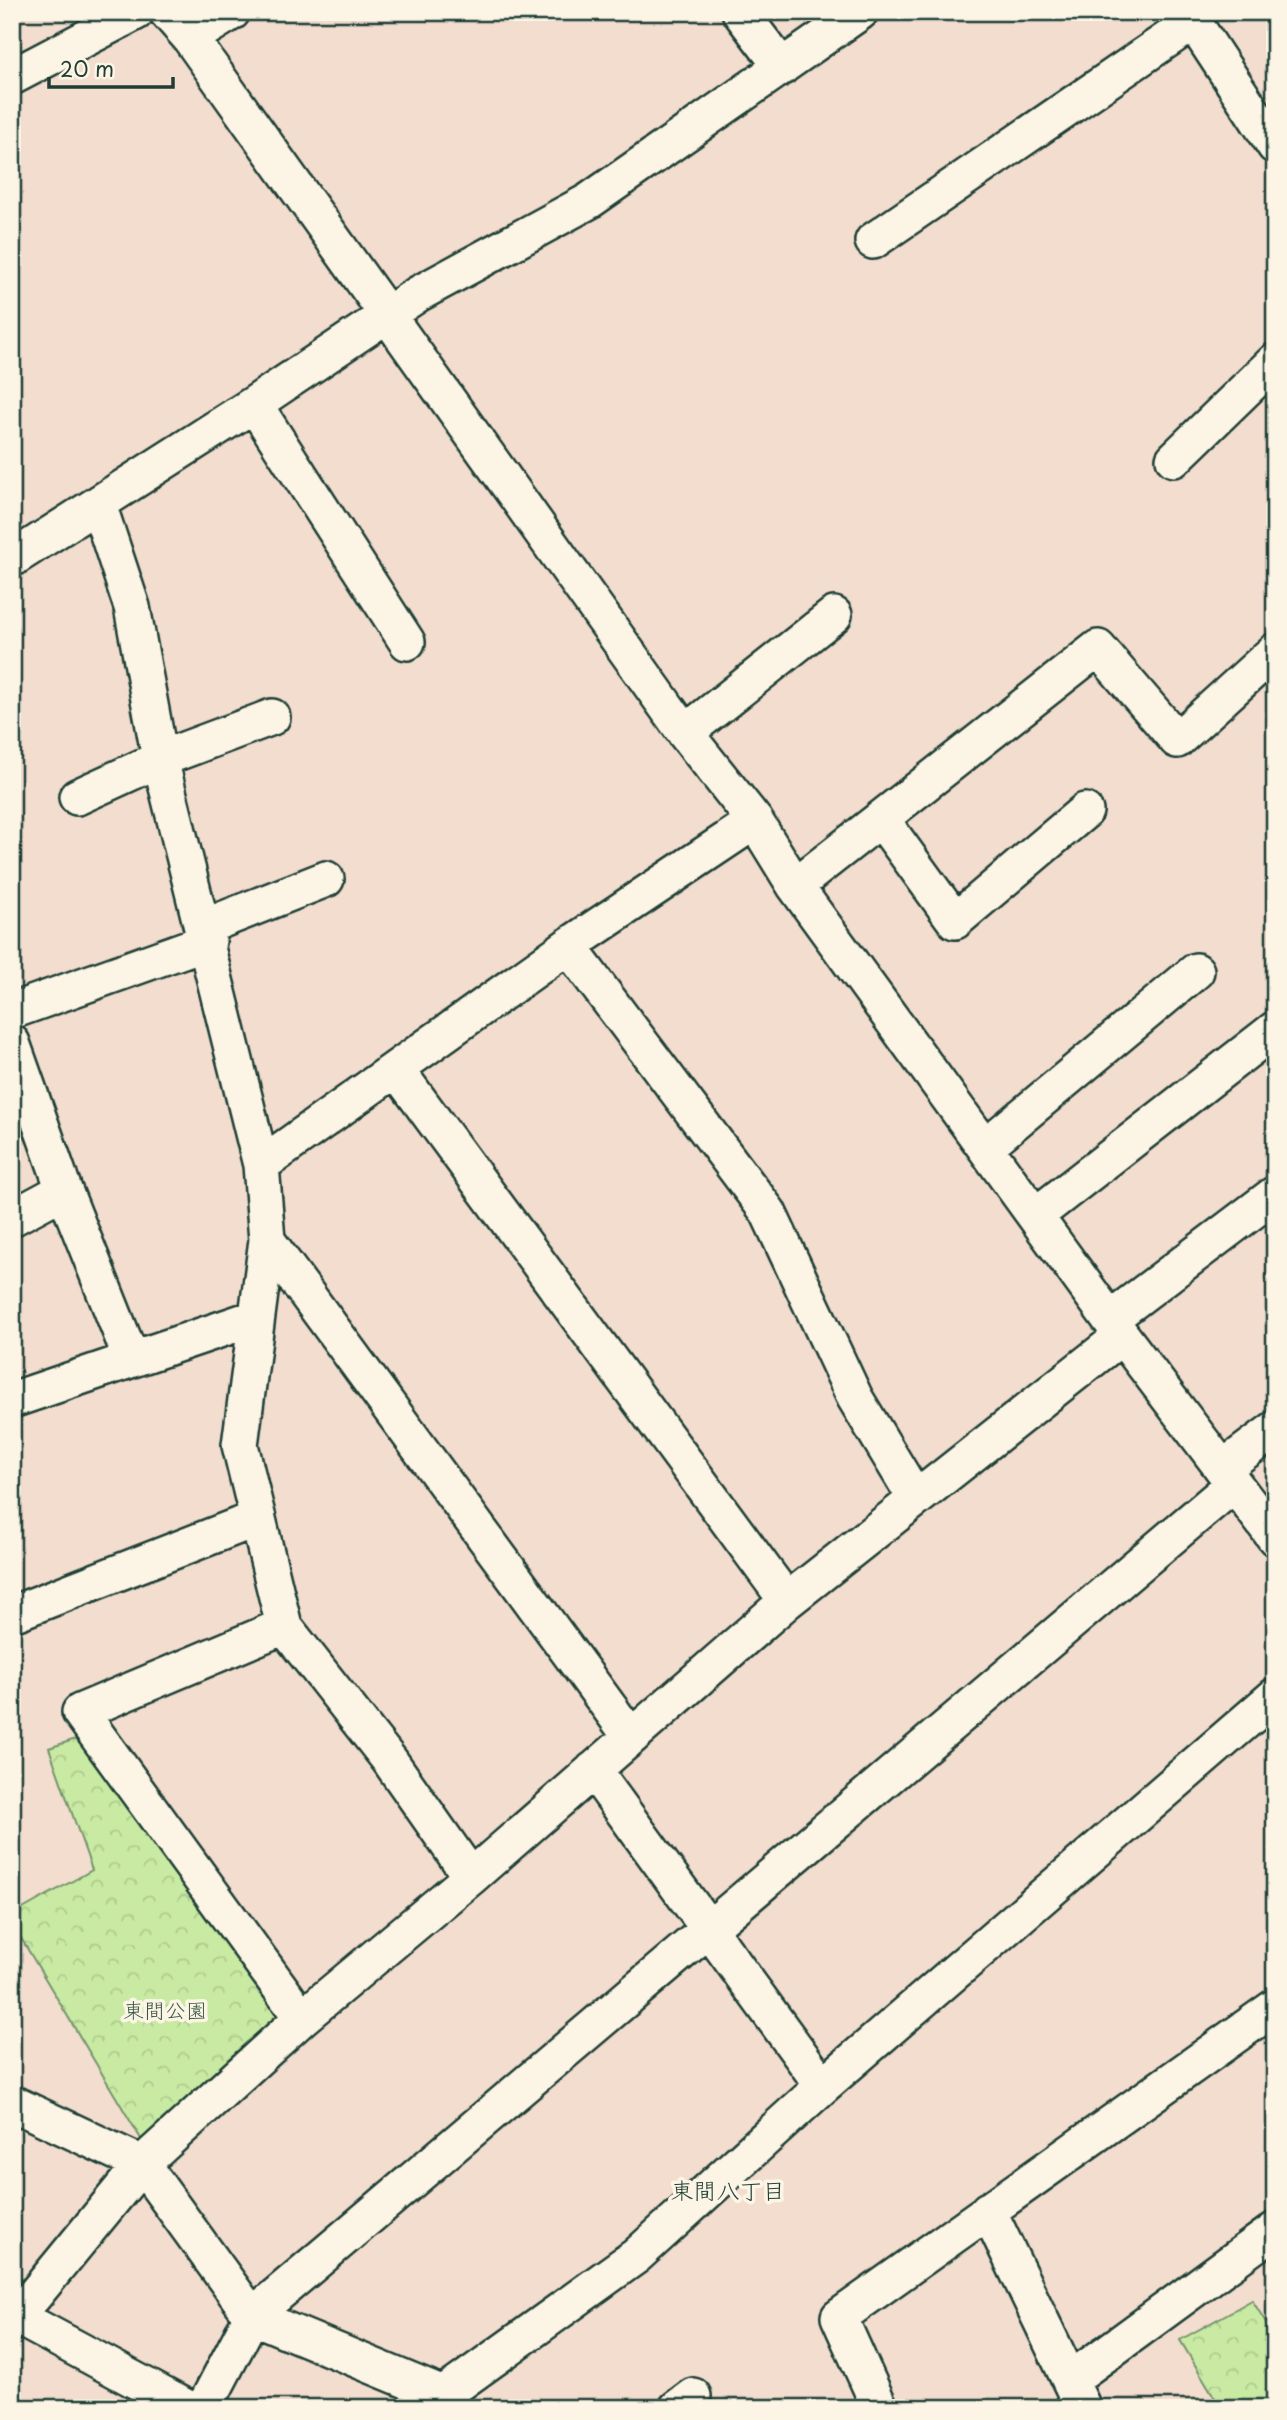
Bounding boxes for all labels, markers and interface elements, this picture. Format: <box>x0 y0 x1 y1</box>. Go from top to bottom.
scale bar <box>49 46 173 90</box>
text: 20 m <box>60 52 114 84</box>
park label: 東間公園 <box>123 1993 207 2025</box>
district label: 東間八丁目 <box>671 2172 786 2207</box>

